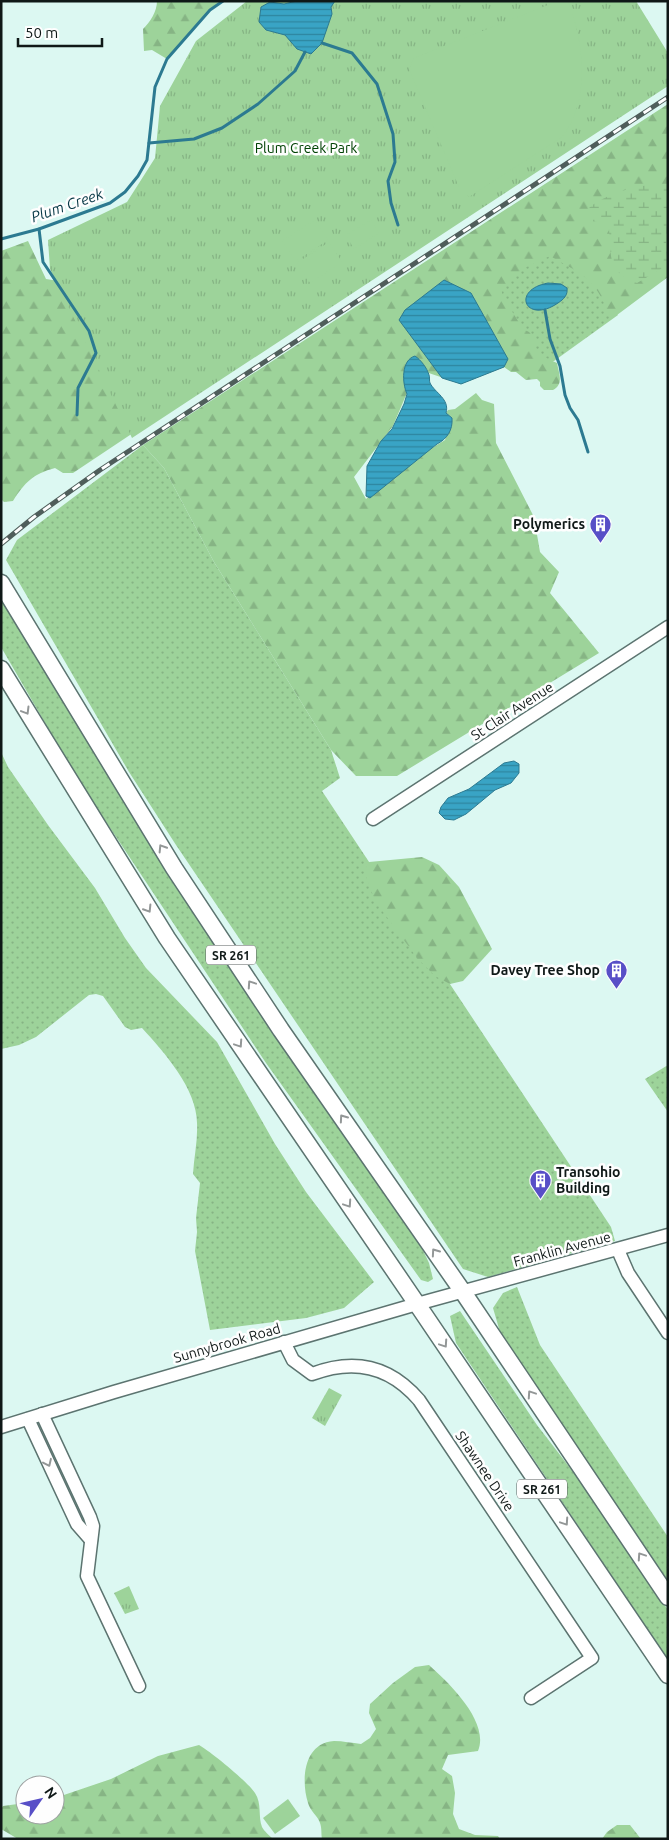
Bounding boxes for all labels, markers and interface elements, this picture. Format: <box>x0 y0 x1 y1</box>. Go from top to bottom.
scale bar <box>18 15 101 47</box>
text: 50 m <box>25 24 58 41</box>
park label: Plum Creek Park <box>255 140 357 156</box>
water label: Plum Creek <box>29 185 105 225</box>
building icon: Polymerics <box>589 512 613 543</box>
place label: Polymerics <box>513 516 585 532</box>
street label: St Clair Avenue <box>468 679 556 743</box>
one-way arrow <box>20 705 30 714</box>
one-way arrow <box>158 845 168 854</box>
one-way arrow <box>142 903 152 912</box>
road number: SR 261 <box>206 946 256 964</box>
building icon: Davey Tree Shop <box>604 958 628 989</box>
place label: Davey Tree Shop <box>491 962 600 978</box>
one-way arrow <box>248 980 257 990</box>
one-way arrow <box>232 1038 242 1047</box>
one-way arrow <box>340 1114 349 1124</box>
place label: Transohio Building <box>556 1164 621 1196</box>
building icon: Transohio Building <box>528 1168 552 1199</box>
one-way arrow <box>342 1198 351 1208</box>
street label: Franklin Avenue <box>512 1228 612 1270</box>
one-way arrow <box>432 1248 441 1258</box>
street label: Sunnybrook Road <box>172 1320 282 1366</box>
one-way arrow <box>438 1338 447 1348</box>
one-way arrow <box>528 1390 537 1400</box>
street label: Shawnee Drive <box>452 1428 518 1514</box>
one-way arrow <box>42 1458 52 1467</box>
road number: SR 261 <box>517 1480 567 1498</box>
one-way arrow <box>559 1517 568 1526</box>
one-way arrow <box>637 1553 647 1562</box>
north arrow <box>15 1775 65 1825</box>
text: N <box>41 1784 60 1802</box>

